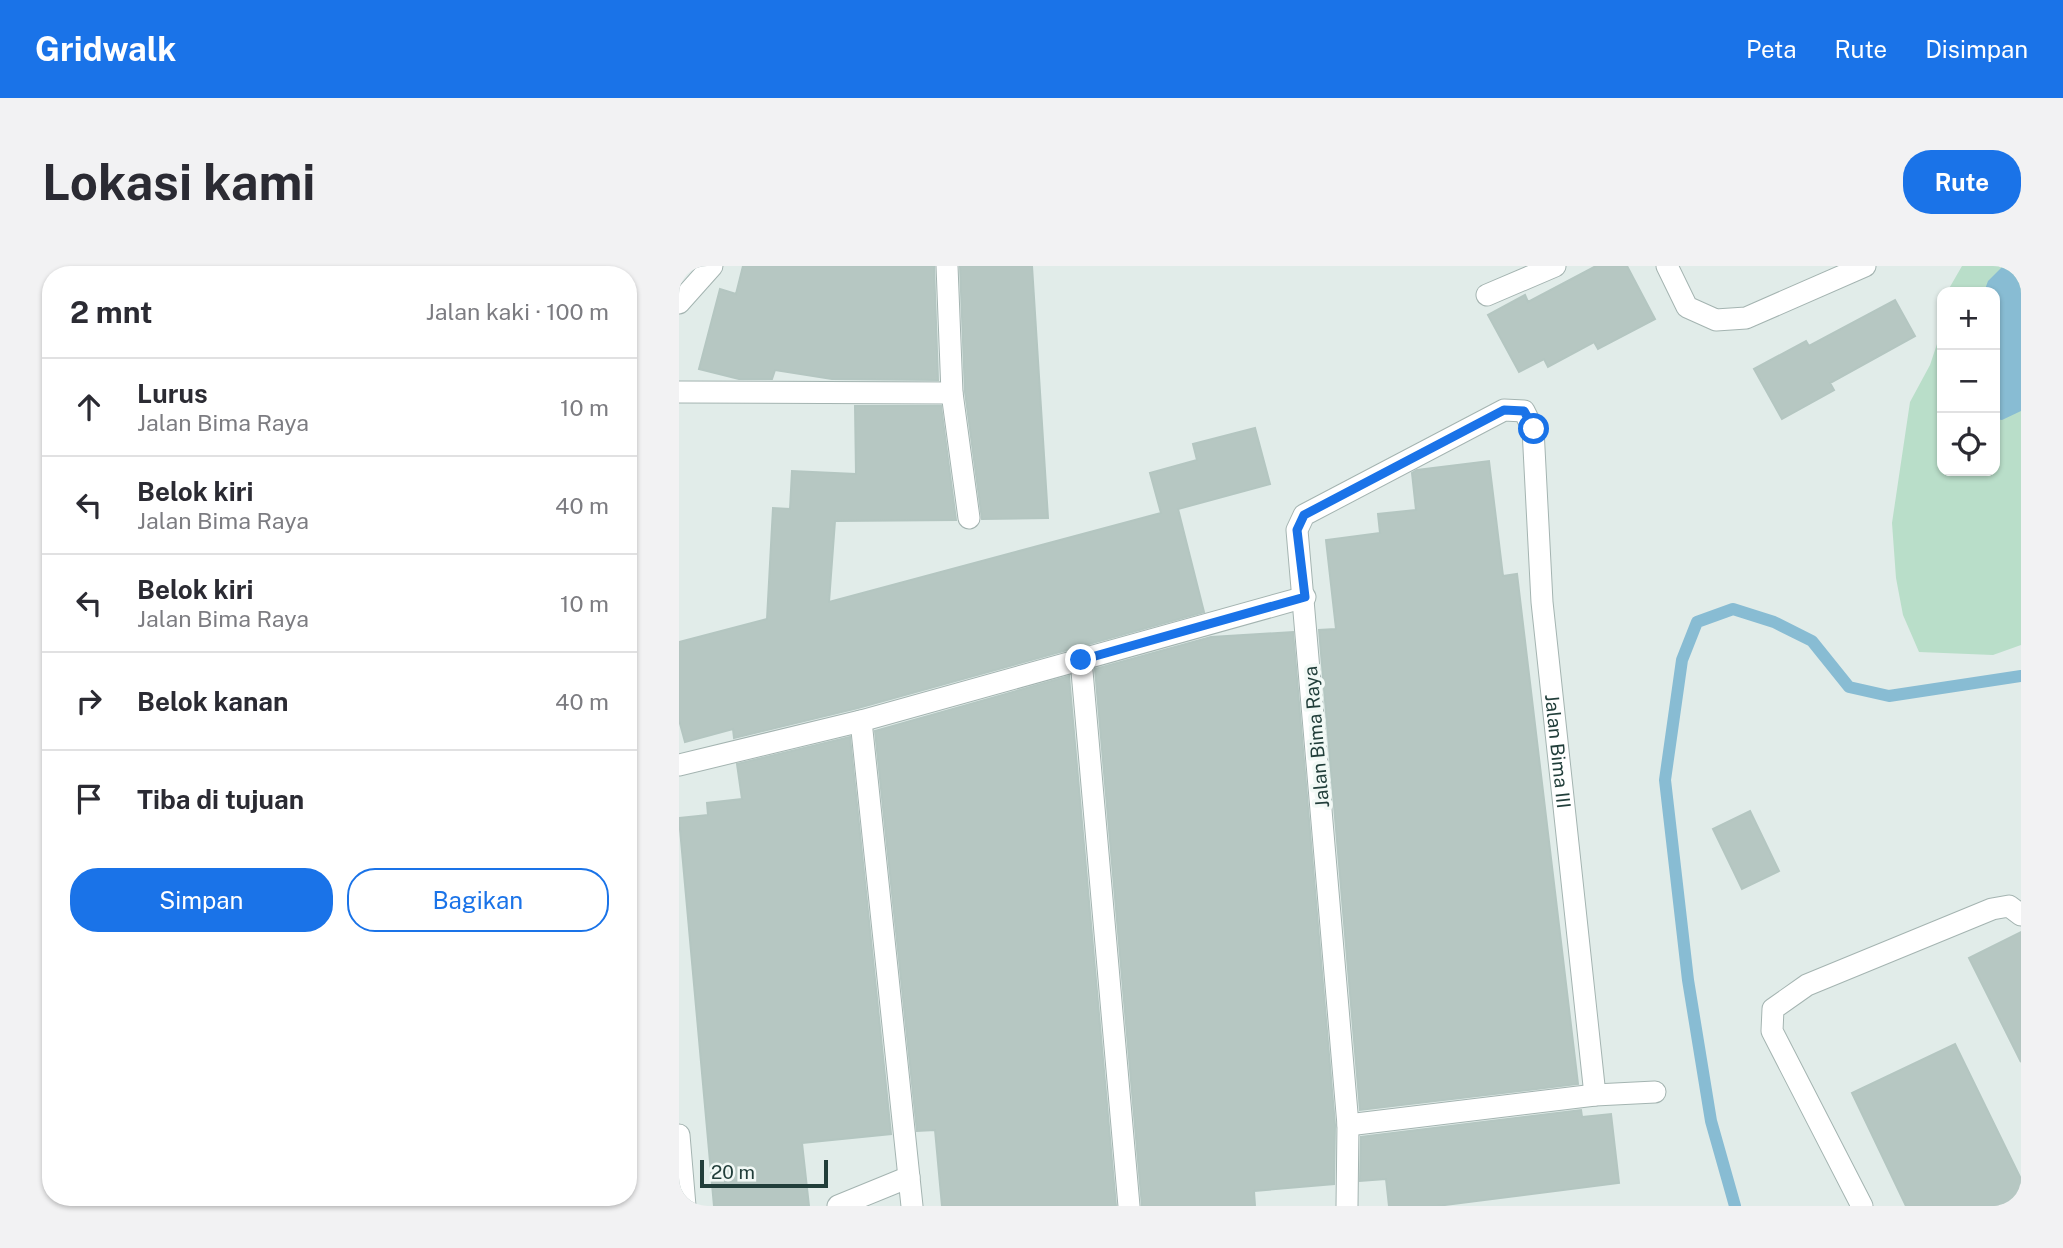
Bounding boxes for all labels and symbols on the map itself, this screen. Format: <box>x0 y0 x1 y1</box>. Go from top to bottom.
route start <box>1518 413 1549 444</box>
route end <box>1065 644 1096 675</box>
street label: Jalan Bima Raya <box>1299 665 1333 809</box>
street label: Jalan Bima III <box>1541 693 1575 809</box>
scale bar <box>700 1157 828 1189</box>

